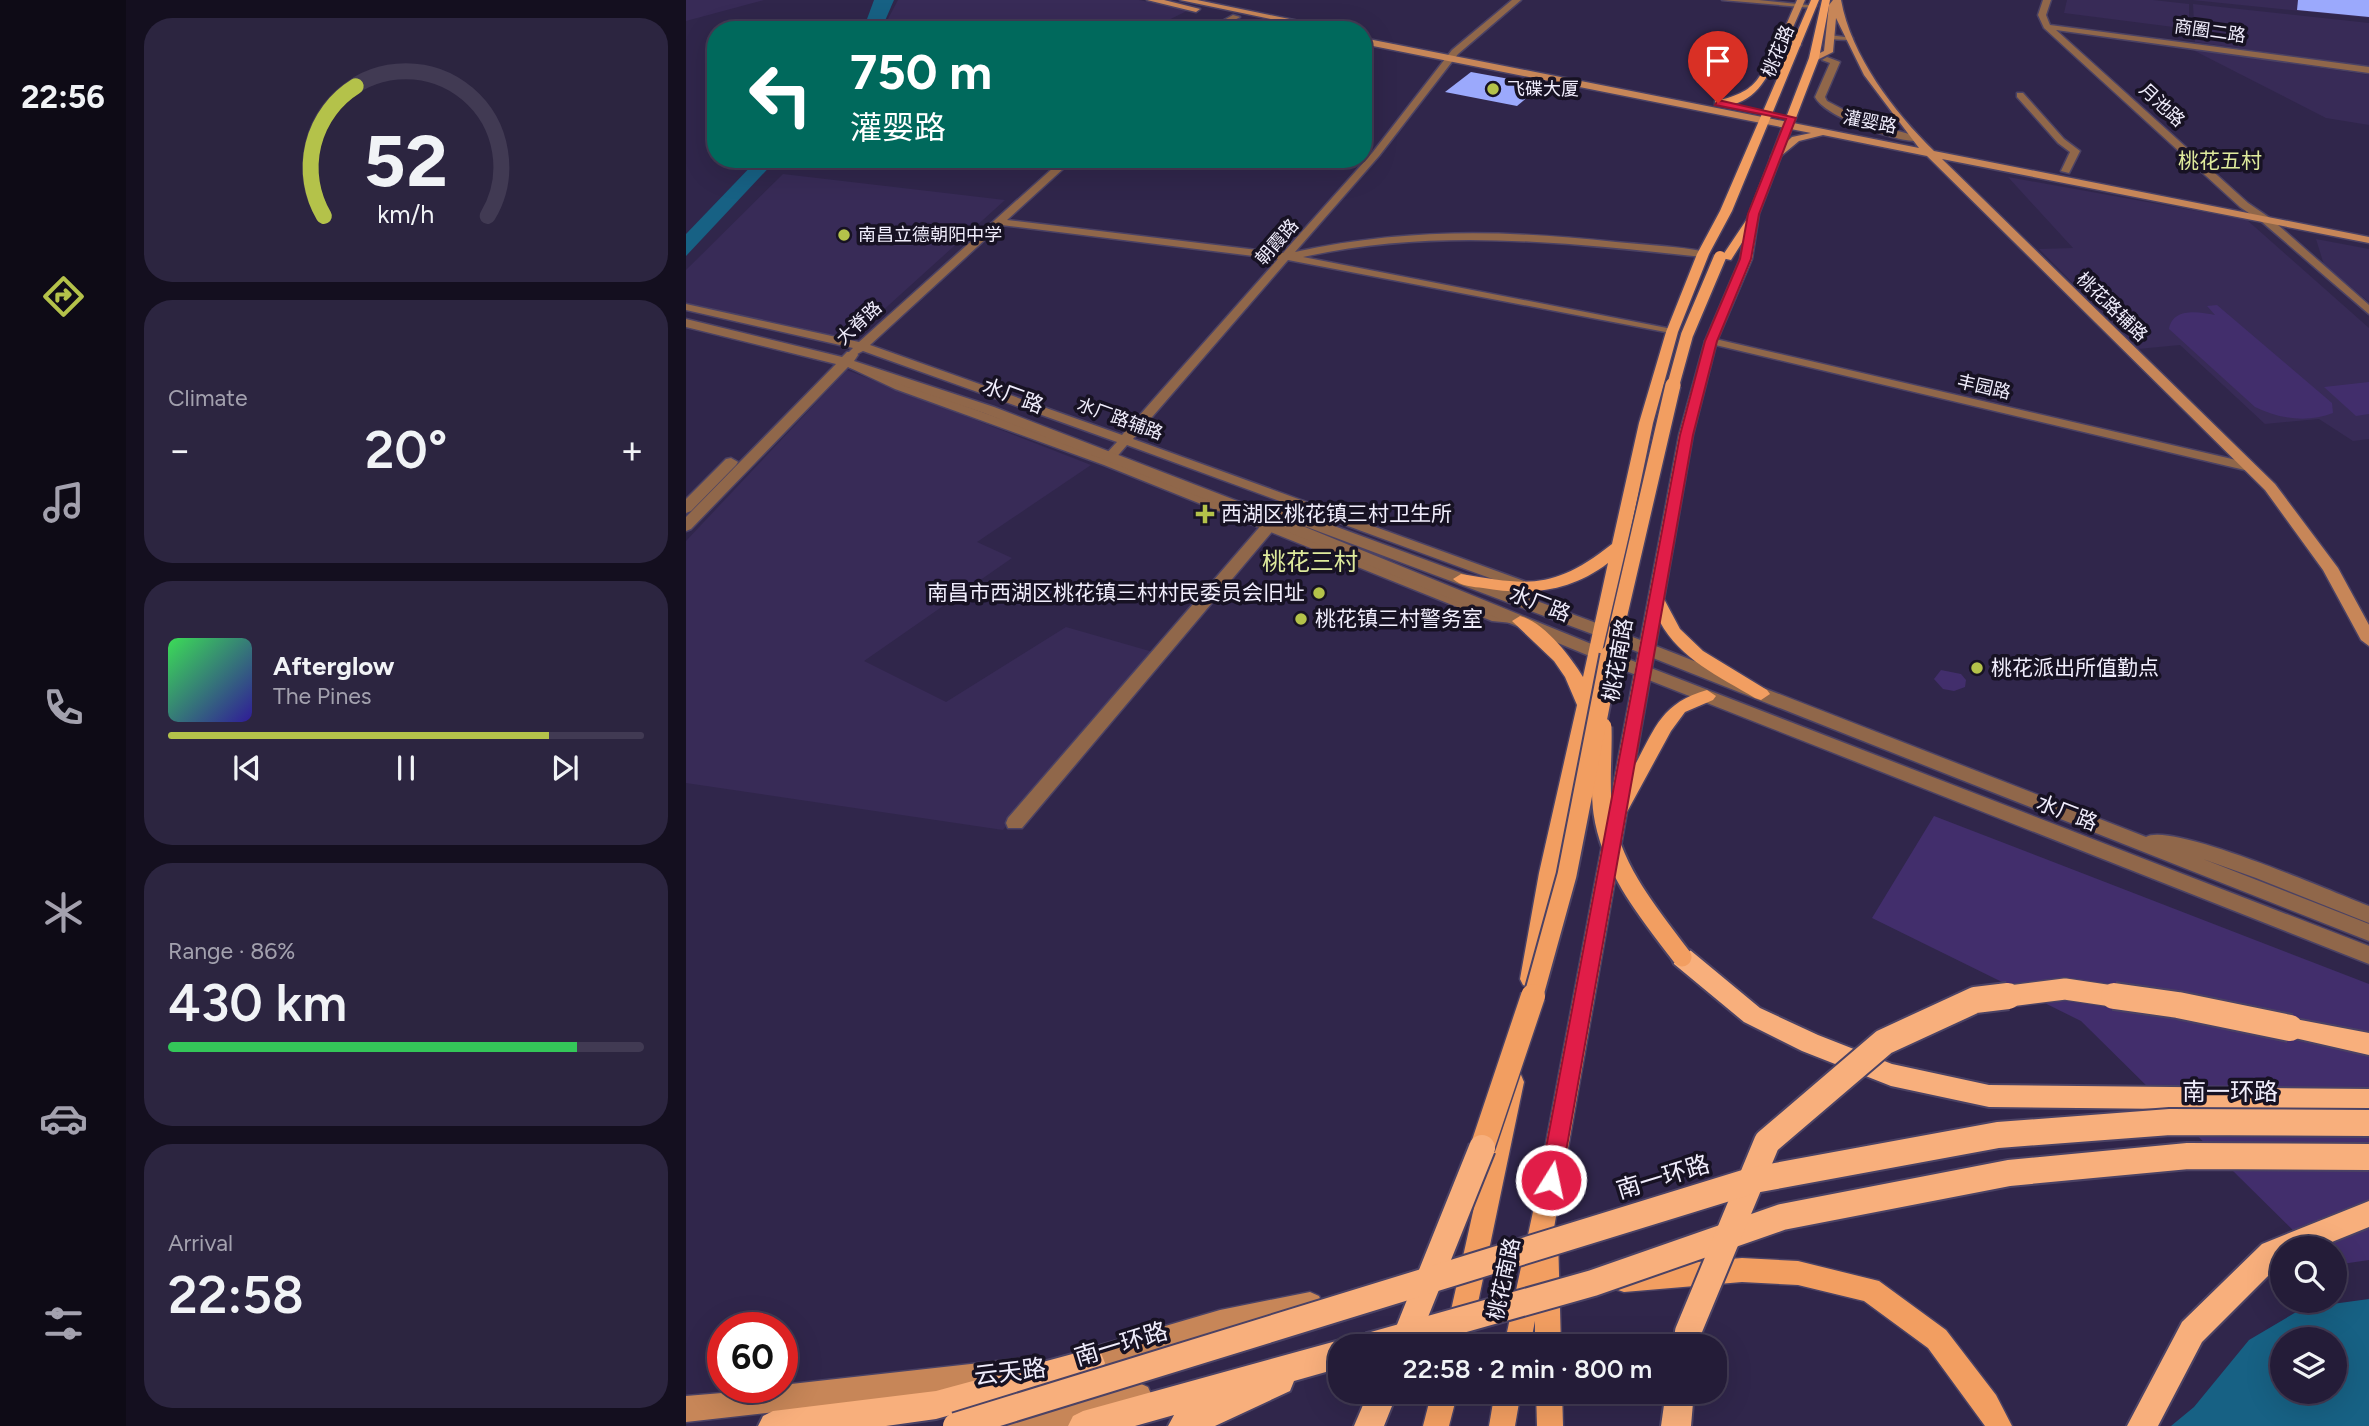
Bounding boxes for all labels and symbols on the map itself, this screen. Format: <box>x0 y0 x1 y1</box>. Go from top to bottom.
street label: 商圈二路 <box>2173 15 2247 47</box>
street label: 桃花路 <box>1757 22 1799 80</box>
pin <box>1688 31 1748 103</box>
place label: 飞碟大厦 <box>1507 78 1579 100</box>
street label: 月池路 <box>2135 79 2189 131</box>
marker: 飞碟大厦 <box>1485 81 1501 97</box>
street label: 灌婴路 <box>1841 106 1899 138</box>
district label: 桃花五村 <box>2178 148 2262 173</box>
street label: 朝霞路 <box>1251 214 1303 270</box>
place label: 南昌立德朝阳中学 <box>858 224 1002 246</box>
marker: 南昌立德朝阳中学 <box>836 227 852 243</box>
street label: 桃花路辅路 <box>2072 268 2152 346</box>
street label: 大脊路 <box>832 297 886 349</box>
street label: 丰园路 <box>1955 370 2013 404</box>
street label: 水厂路 <box>979 373 1047 418</box>
street label: 水厂路辅路 <box>1074 393 1166 445</box>
place label: 西湖区桃花镇三村卫生所 <box>1221 501 1452 526</box>
marker: 西湖区桃花镇三村卫生所 <box>1195 504 1215 524</box>
district label: 桃花三村 <box>1262 547 1358 576</box>
place label: 南昌市西湖区桃花镇三村村民委员会旧址 <box>927 580 1305 605</box>
street label: 水厂路 <box>1506 581 1574 626</box>
marker: 南昌市西湖区桃花镇三村村民委员会旧址 <box>1311 585 1327 601</box>
place label: 桃花镇三村警务室 <box>1315 606 1483 631</box>
marker: 桃花镇三村警务室 <box>1293 611 1309 627</box>
street label: 桃花南路 <box>1598 616 1637 703</box>
place label: 桃花派出所值勤点 <box>1991 655 2159 680</box>
marker: 桃花派出所值勤点 <box>1969 660 1985 676</box>
street label: 水厂路 <box>2033 790 2101 835</box>
street label: 南一环路 <box>2182 1077 2278 1106</box>
position arrow <box>1514 1143 1588 1217</box>
street label: 南一环路 <box>1613 1149 1713 1204</box>
street label: 桃花南路 <box>1483 1235 1524 1323</box>
speed limit sign: 60 <box>707 1312 798 1403</box>
street label: 南一环路 <box>1071 1316 1171 1371</box>
street label: 云天路 <box>972 1353 1047 1390</box>

